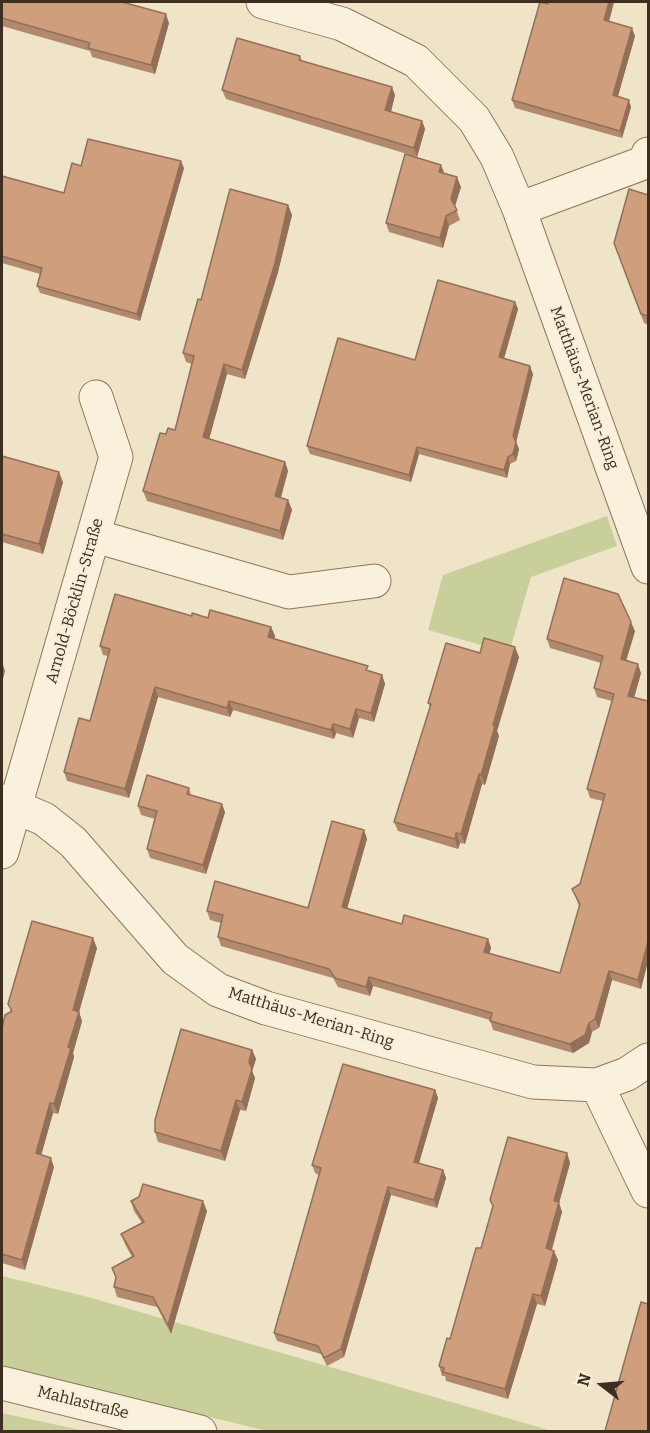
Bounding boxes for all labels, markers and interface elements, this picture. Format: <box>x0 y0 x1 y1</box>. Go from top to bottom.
street label: Matthäus-Merian-Ring <box>546 304 622 472</box>
street label: Arnold-Böcklin-Straße <box>42 516 108 686</box>
street label: Matthäus-Merian-Ring <box>226 984 396 1052</box>
north arrow <box>572 1355 632 1415</box>
text: N <box>573 1371 595 1388</box>
street label: Mahlastraße <box>35 1382 131 1424</box>

